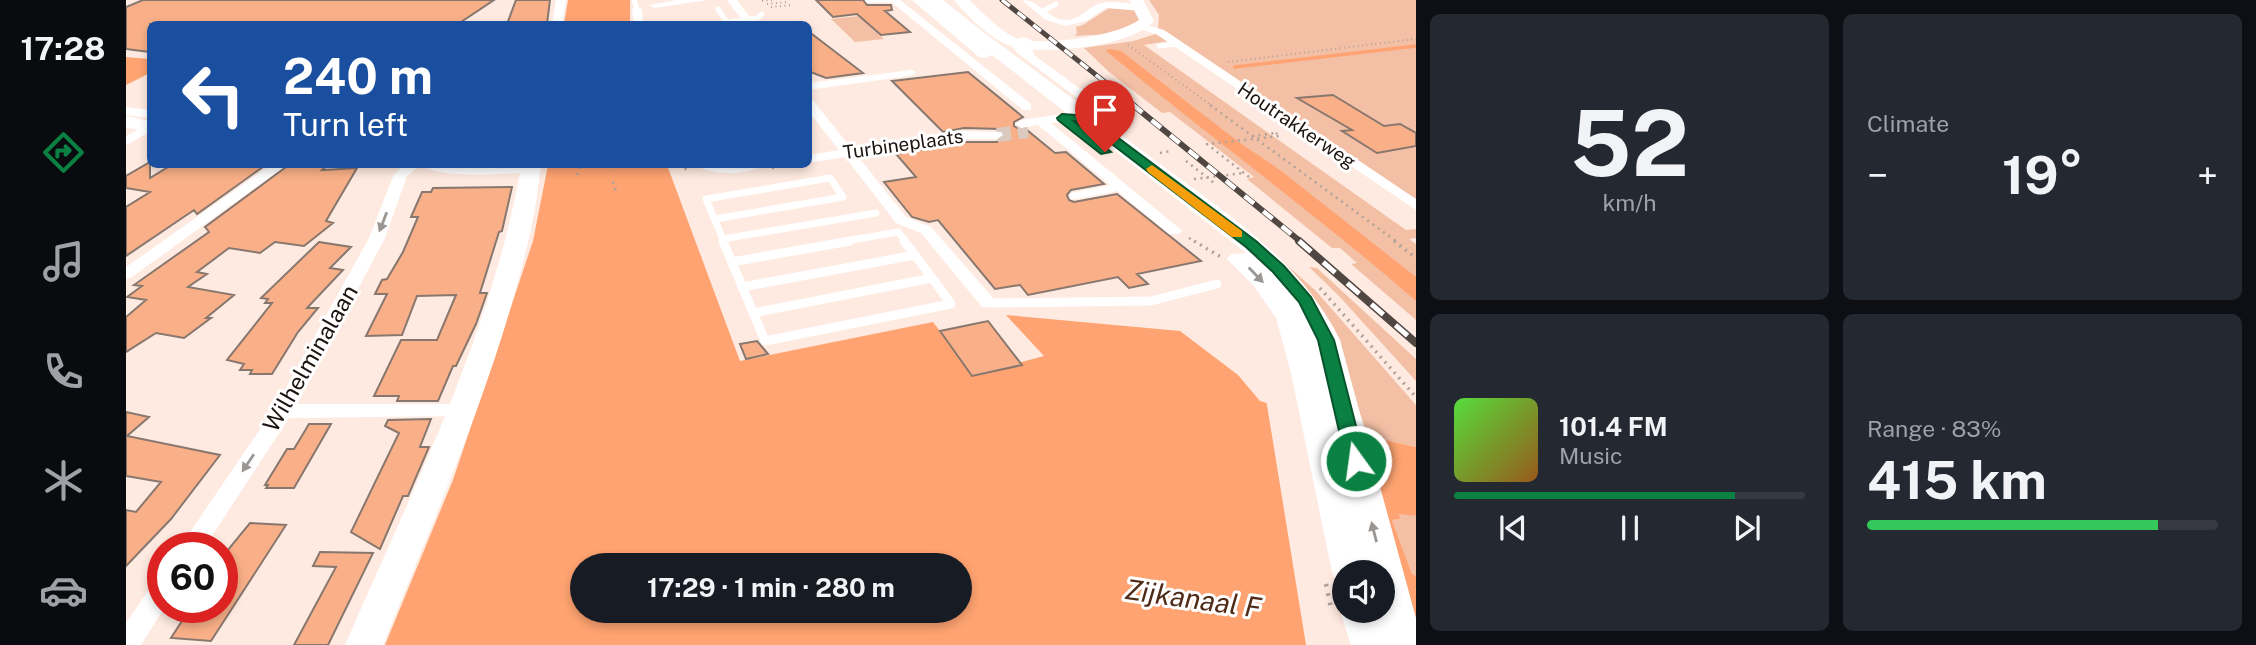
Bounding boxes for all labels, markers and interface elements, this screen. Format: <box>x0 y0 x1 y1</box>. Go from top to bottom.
text: 17:28 <box>21 30 105 67</box>
text: 240 m <box>283 47 433 105</box>
icon: left <box>168 49 259 140</box>
street label: Houtrakkerweg <box>1234 77 1360 173</box>
pin <box>1075 80 1135 152</box>
text: 52 <box>1570 90 1689 196</box>
icon: arrive <box>1086 91 1124 129</box>
text: Turn left <box>283 106 408 143</box>
text: Climate <box>1867 110 1949 137</box>
street label: Turbineplaats <box>841 125 965 163</box>
icon: directions <box>39 128 88 177</box>
text: 19° <box>2002 145 2083 206</box>
text: − <box>1867 153 1888 198</box>
text: + <box>2197 153 2218 198</box>
text: km/h <box>1602 189 1657 216</box>
one-way arrow <box>377 211 388 232</box>
icon: music <box>39 237 88 286</box>
one-way arrow <box>1248 266 1265 283</box>
street label: Wilhelminalaan <box>257 280 363 436</box>
icon: phone <box>39 347 88 396</box>
text: 101.4 FM <box>1559 411 1668 442</box>
text: Range · 83% <box>1867 415 2001 442</box>
position arrow <box>1319 424 1393 498</box>
text: Music <box>1559 442 1623 469</box>
text: 415 km <box>1867 450 2047 511</box>
one-way arrow <box>241 454 255 472</box>
icon: climate <box>39 456 88 505</box>
icon: previous <box>1494 509 1532 547</box>
icon: pause <box>1611 509 1649 547</box>
icon: next <box>1728 509 1766 547</box>
one-way arrow <box>1368 521 1379 543</box>
speed limit sign: 60 <box>147 532 238 623</box>
map controls <box>1332 560 1395 623</box>
button: sound <box>1332 560 1395 623</box>
icon: car <box>39 566 88 615</box>
text: 17:29 · 1 min · 280 m <box>647 572 895 603</box>
water label: Zijkanaal F <box>1123 572 1264 624</box>

